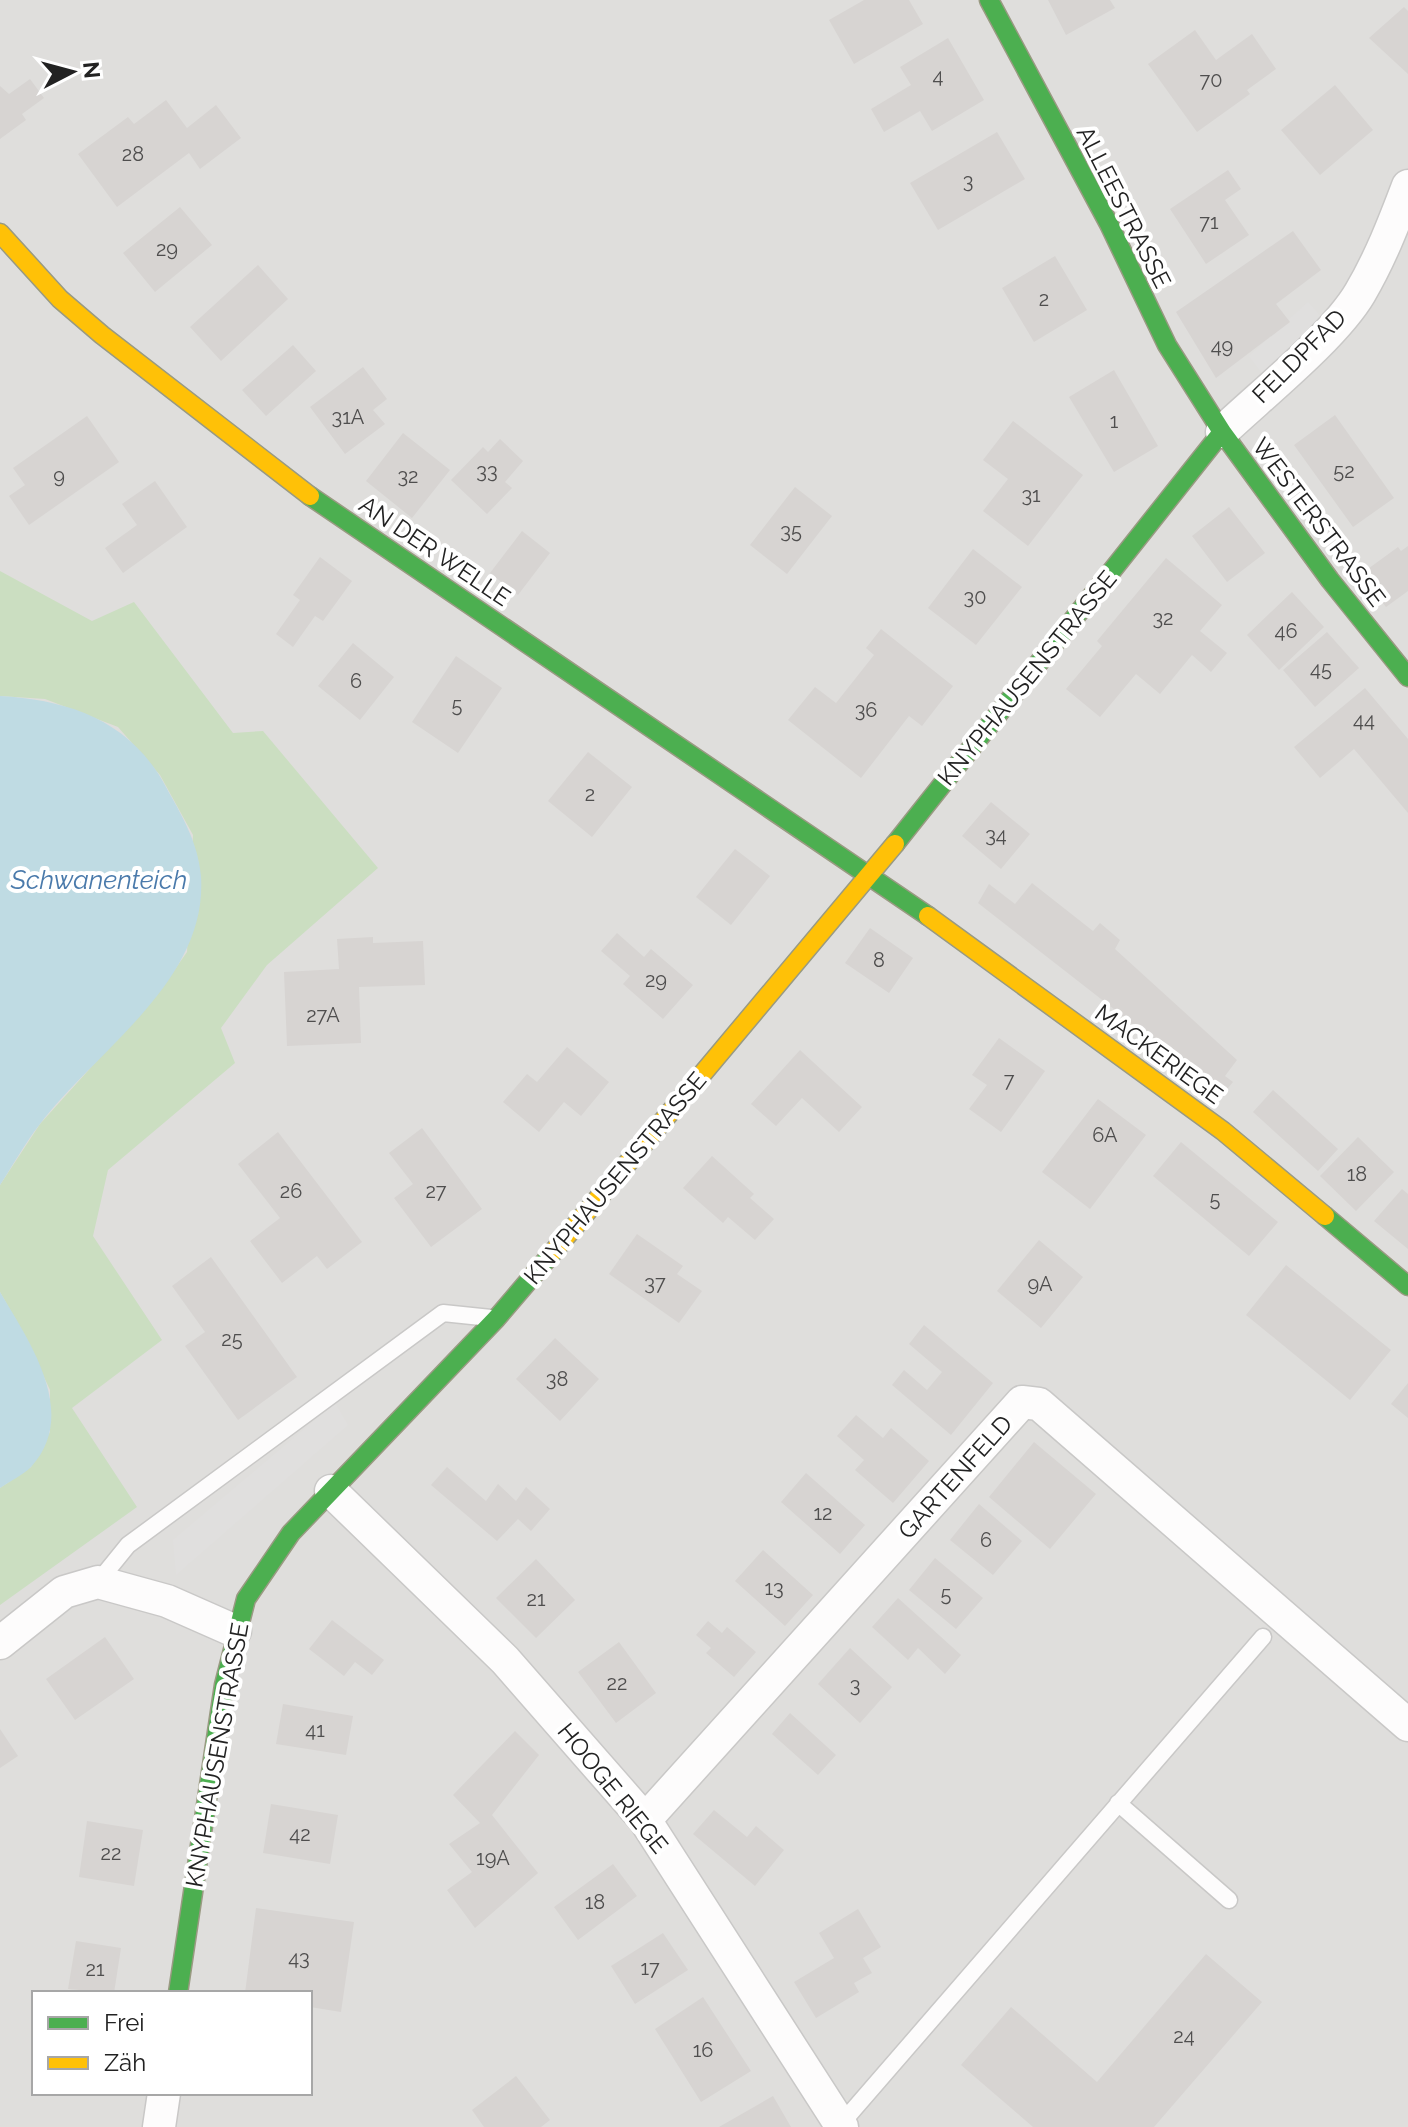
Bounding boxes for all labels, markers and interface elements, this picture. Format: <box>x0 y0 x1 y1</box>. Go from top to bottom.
north arrow <box>32 32 112 112</box>
text: N <box>78 60 106 80</box>
house number: 4 <box>933 64 944 88</box>
house number: 70 <box>1200 68 1222 92</box>
street label: ALLEESTRASSE <box>1071 121 1177 293</box>
house number: 28 <box>122 142 144 166</box>
house number: 3 <box>963 169 973 193</box>
house number: 71 <box>1199 210 1219 234</box>
house number: 29 <box>156 237 178 261</box>
house number: 2 <box>1039 287 1049 311</box>
street label: FELDPFAD <box>1246 303 1352 409</box>
house number: 49 <box>1211 334 1233 358</box>
house number: 31A <box>332 405 365 429</box>
house number: 1 <box>1110 409 1119 433</box>
street label: WESTERSTRASSE <box>1246 432 1392 612</box>
house number: 33 <box>476 459 498 483</box>
house number: 52 <box>1333 459 1355 483</box>
house number: 9 <box>53 464 65 488</box>
house number: 32 <box>397 464 419 488</box>
house number: 31 <box>1021 483 1041 507</box>
street label: AN DER WELLE <box>354 490 516 612</box>
house number: 35 <box>780 519 802 543</box>
street label: KNYPHAUSENSTRASSE <box>931 565 1123 791</box>
house number: 30 <box>964 585 986 609</box>
house number: 32 <box>1152 606 1174 630</box>
house number: 46 <box>1275 619 1297 643</box>
house number: 45 <box>1310 657 1332 681</box>
house number: 6 <box>350 669 362 693</box>
house number: 5 <box>452 693 463 717</box>
house number: 36 <box>855 698 877 722</box>
house number: 44 <box>1353 708 1375 732</box>
house number: 2 <box>585 782 595 806</box>
house number: 34 <box>985 823 1007 847</box>
water label: Schwanenteich <box>10 865 187 895</box>
house number: 8 <box>873 948 885 972</box>
house number: 29 <box>645 968 667 992</box>
street label: MACKERIEGE <box>1089 998 1229 1110</box>
house number: 27A <box>306 1003 340 1027</box>
street label: KNYPHAUSENSTRASSE <box>518 1066 712 1290</box>
house number: 7 <box>1004 1068 1015 1092</box>
house number: 6A <box>1092 1123 1118 1147</box>
house number: 18 <box>1347 1162 1367 1186</box>
house number: 26 <box>280 1179 302 1203</box>
house number: 27 <box>425 1179 447 1203</box>
house number: 5 <box>1210 1187 1221 1211</box>
house number: 37 <box>644 1271 666 1295</box>
house number: 9A <box>1027 1272 1053 1296</box>
house number: 25 <box>221 1327 243 1351</box>
house number: 38 <box>546 1367 568 1391</box>
street label: GARTENFELD <box>892 1409 1018 1545</box>
house number: 12 <box>814 1501 832 1525</box>
house number: 6 <box>980 1528 992 1552</box>
house number: 13 <box>764 1576 784 1600</box>
house number: 5 <box>941 1582 952 1606</box>
house number: 21 <box>527 1587 546 1611</box>
street label: KNYPHAUSENSTRASSE <box>179 1620 255 1890</box>
house number: 22 <box>607 1671 627 1695</box>
house number: 3 <box>850 1673 860 1697</box>
street label: HOOGE RIEGE <box>552 1717 674 1859</box>
house number: 41 <box>305 1718 325 1742</box>
house number: 42 <box>289 1822 311 1846</box>
house number: 22 <box>101 1841 121 1865</box>
house number: 19A <box>476 1846 510 1870</box>
house number: 18 <box>585 1890 605 1914</box>
house number: 43 <box>288 1946 310 1970</box>
house number: 17 <box>640 1956 660 1980</box>
house number: 21 <box>86 1957 105 1981</box>
legend <box>32 1991 312 2095</box>
text: Frei <box>104 2008 145 2037</box>
house number: 24 <box>1173 2024 1195 2048</box>
house number: 16 <box>693 2038 713 2062</box>
text: Zäh <box>104 2048 146 2077</box>

